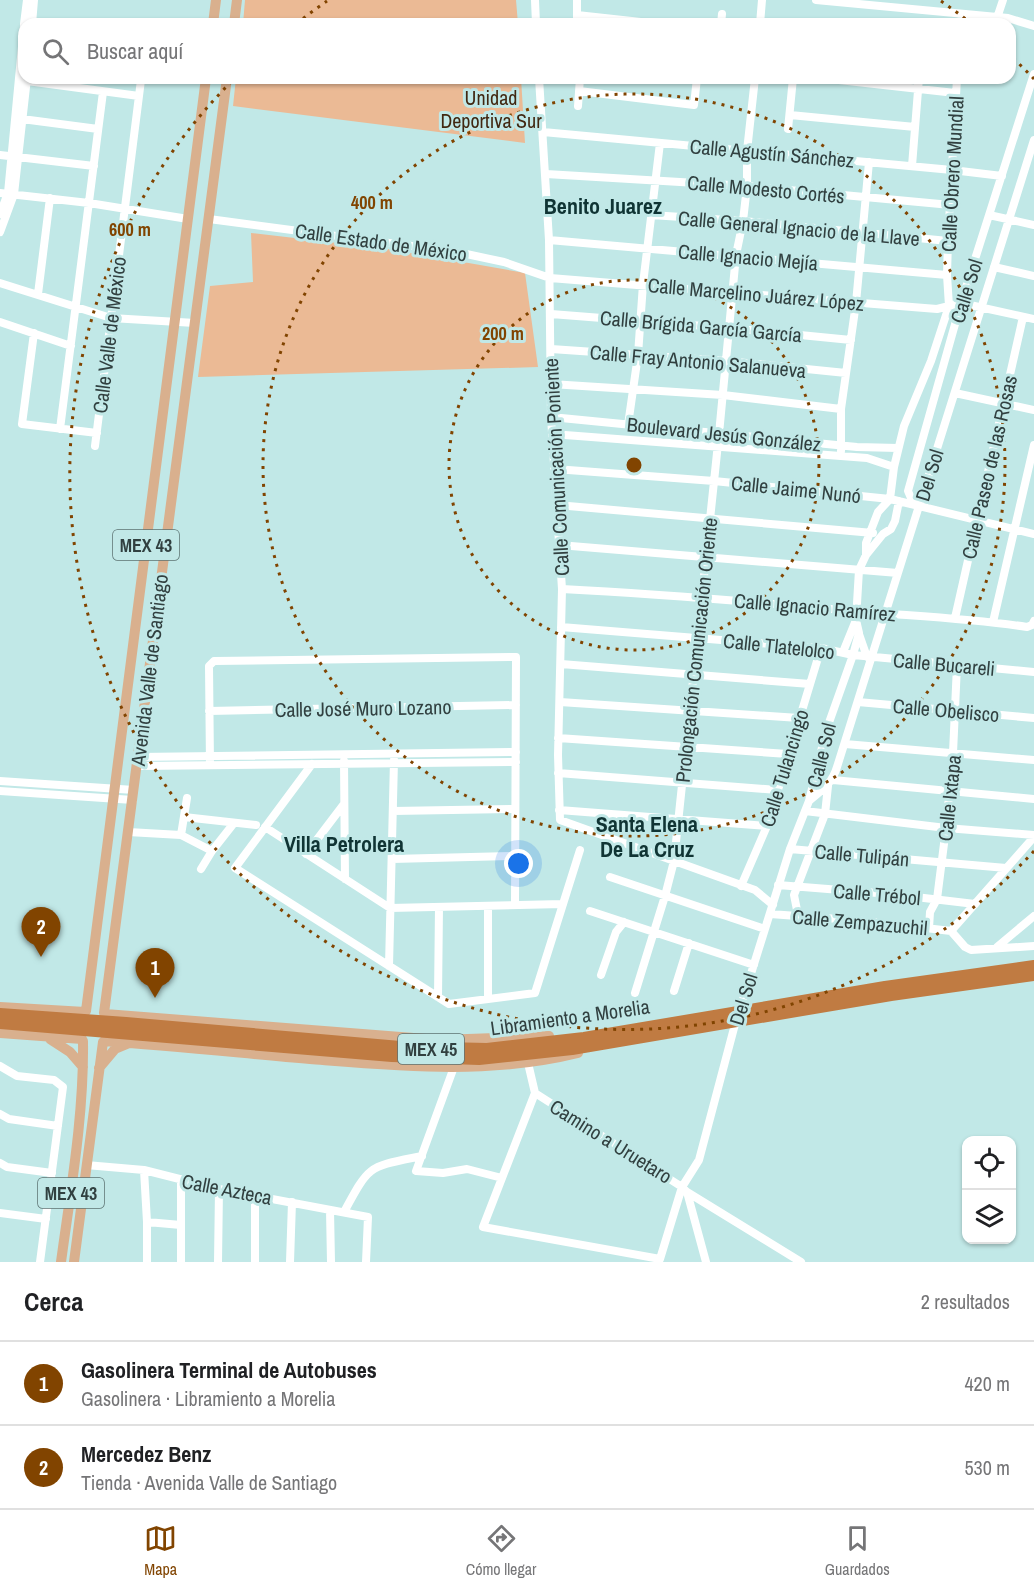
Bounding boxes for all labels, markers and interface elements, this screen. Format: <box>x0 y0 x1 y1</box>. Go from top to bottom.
search box <box>18 18 1016 84</box>
icon: search <box>39 35 72 68</box>
text: Buscar aquí <box>87 36 183 66</box>
park label: Unidad Deportiva Sur <box>440 84 542 134</box>
street label: Calle Obrero Mundial <box>934 95 970 253</box>
street label: Calle Agustín Sánchez <box>689 132 855 174</box>
street label: Calle Modesto Cortés <box>686 169 846 209</box>
text: 400 m <box>351 190 393 215</box>
district label: Benito Juarez <box>544 191 662 221</box>
street label: Calle General Ignacio de la Llave <box>677 204 921 252</box>
text: 600 m <box>109 217 151 242</box>
street label: Calle Estado de México <box>293 217 469 267</box>
street label: Calle Ignacio Mejía <box>677 237 819 277</box>
street label: Calle Valle de México <box>86 255 132 415</box>
street label: Calle Sol <box>943 256 989 326</box>
street label: Calle Marcelino Juárez López <box>647 271 865 317</box>
street label: Calle Brígida García García <box>599 304 803 348</box>
text: 200 m <box>482 321 524 346</box>
street label: Calle Fray Antonio Salanueva <box>589 338 807 384</box>
street label: Calle Comunicación Poniente <box>537 357 575 577</box>
street label: Calle Paseo de las Rosas <box>955 372 1023 562</box>
street label: Boulevard Jesús González <box>626 410 822 458</box>
street label: Del Sol <box>908 446 950 504</box>
centre of rings <box>624 455 644 475</box>
street label: Calle Jaime Nunó <box>730 469 862 509</box>
street label: Prolongación Comunicación Oriente <box>669 516 723 784</box>
road number: MEX 43 <box>113 530 179 560</box>
street label: Avenida Valle de Santiago <box>124 573 174 768</box>
street label: Calle Ignacio Ramírez <box>733 586 897 628</box>
street label: Calle Tlatelolco <box>722 627 836 665</box>
street label: Calle Bucareli <box>892 646 996 682</box>
street label: Calle Obelisco <box>892 692 1000 728</box>
street label: Calle José Muro Lozano <box>274 693 452 723</box>
street label: Calle Tulancingo <box>753 706 815 830</box>
street label: Calle Sol <box>800 720 842 790</box>
street label: Calle Ixtapa <box>931 754 967 842</box>
district label: Santa Elena De La Cruz <box>596 809 698 864</box>
district label: Villa Petrolera <box>284 829 404 859</box>
street label: Calle Tulipán <box>814 837 910 873</box>
your location <box>504 849 533 878</box>
street label: Calle Trébol <box>832 877 922 911</box>
street label: Calle Zempazuchil <box>791 903 929 941</box>
pin: 2 <box>22 908 60 957</box>
pin: 1 <box>136 948 174 998</box>
street label: Del Sol <box>722 970 764 1028</box>
street label: Libramiento a Morelia <box>489 992 651 1042</box>
road number: MEX 45 <box>398 1034 464 1064</box>
street label: Camino a Uruetaro <box>545 1093 677 1189</box>
map controls <box>962 1136 1016 1244</box>
button: locate <box>962 1136 1016 1190</box>
street label: Calle Azteca <box>180 1167 274 1211</box>
road number: MEX 43 <box>38 1178 104 1208</box>
button: layers <box>962 1190 1016 1244</box>
text: Cerca <box>24 1284 83 1319</box>
text: 2 resultados <box>921 1288 1010 1315</box>
text: Gasolinera Terminal de Autobuses <box>81 1355 377 1385</box>
text: 1 <box>39 1370 48 1397</box>
text: 420 m <box>964 1370 1010 1397</box>
text: Gasolinera · Libramiento a Morelia <box>81 1385 335 1412</box>
text: Mercedez Benz <box>81 1439 211 1469</box>
text: 2 <box>39 1454 48 1481</box>
text: 530 m <box>964 1454 1010 1481</box>
text: Tienda · Avenida Valle de Santiago <box>81 1469 337 1496</box>
tab: Mapa <box>144 1522 177 1580</box>
tab: Cómo llegar <box>466 1522 536 1580</box>
tab: Guardados <box>825 1522 890 1580</box>

